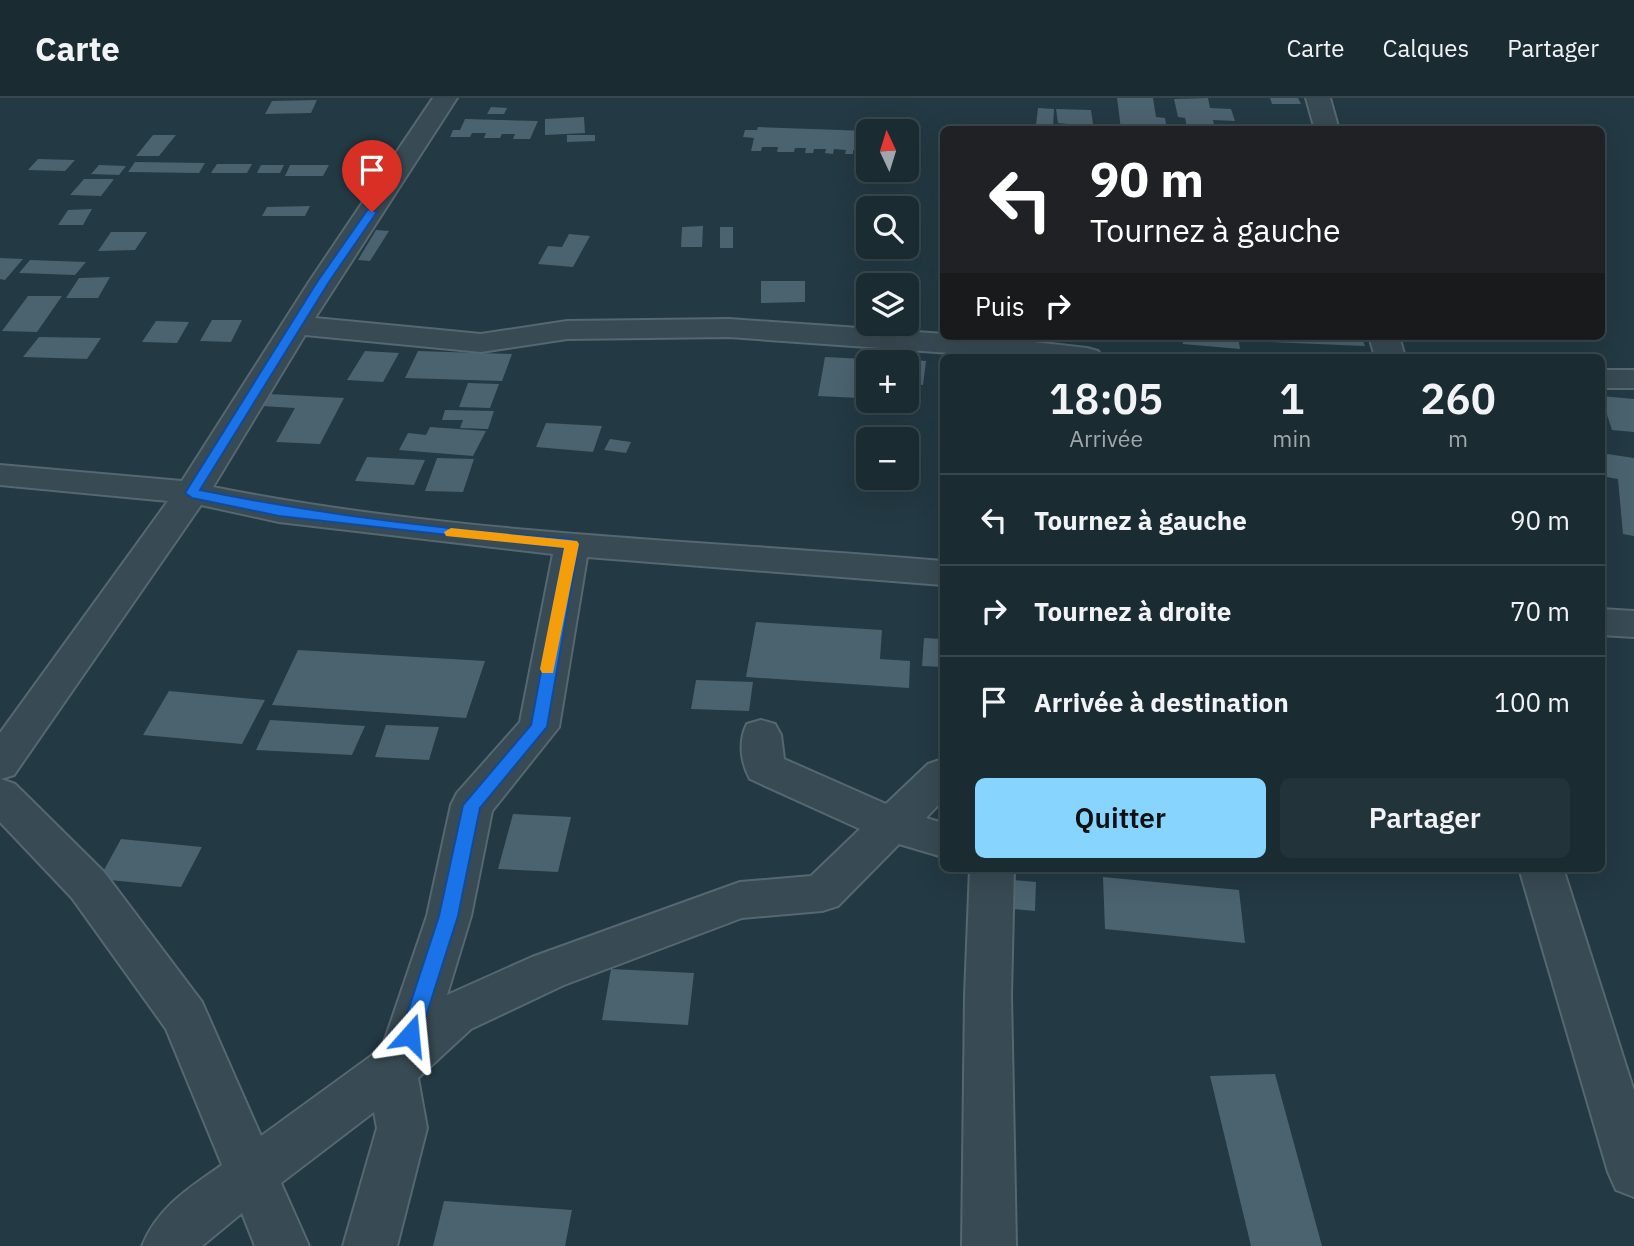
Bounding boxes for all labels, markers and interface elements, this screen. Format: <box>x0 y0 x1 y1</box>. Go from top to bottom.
text: Carte <box>35 27 120 70</box>
text: Carte <box>1286 32 1345 64</box>
text: Calques <box>1383 32 1469 64</box>
text: Partager <box>1507 32 1599 64</box>
north arrow <box>856 119 919 182</box>
map controls <box>856 119 919 490</box>
pin <box>342 140 402 212</box>
text: 90 m <box>1090 147 1204 210</box>
icon: arrive <box>353 151 391 189</box>
icon: left <box>975 154 1066 245</box>
button: search <box>856 196 919 259</box>
text: Tournez à gauche <box>1090 209 1341 251</box>
button: layers <box>856 273 919 336</box>
icon: right <box>1039 287 1077 325</box>
text: Puis <box>975 289 1025 323</box>
button: + <box>856 350 919 413</box>
text: 18:05 <box>1049 371 1163 426</box>
text: 1 <box>1279 371 1304 426</box>
text: 260 <box>1420 371 1496 426</box>
text: Arrivée <box>1069 423 1143 453</box>
text: min <box>1272 423 1311 453</box>
text: m <box>1448 423 1468 453</box>
button: − <box>856 427 919 490</box>
icon: left <box>975 501 1013 539</box>
text: Tournez à gauche <box>1034 503 1247 537</box>
text: 90 m <box>1510 503 1570 537</box>
icon: right <box>975 592 1013 630</box>
text: Tournez à droite <box>1034 594 1231 628</box>
text: 70 m <box>1510 594 1570 628</box>
icon: arrive <box>975 683 1013 721</box>
text: Arrivée à destination <box>1034 685 1289 719</box>
text: 100 m <box>1494 685 1570 719</box>
button: Quitter <box>975 778 1266 858</box>
button: Partager <box>1280 778 1570 858</box>
position arrow <box>373 998 447 1072</box>

